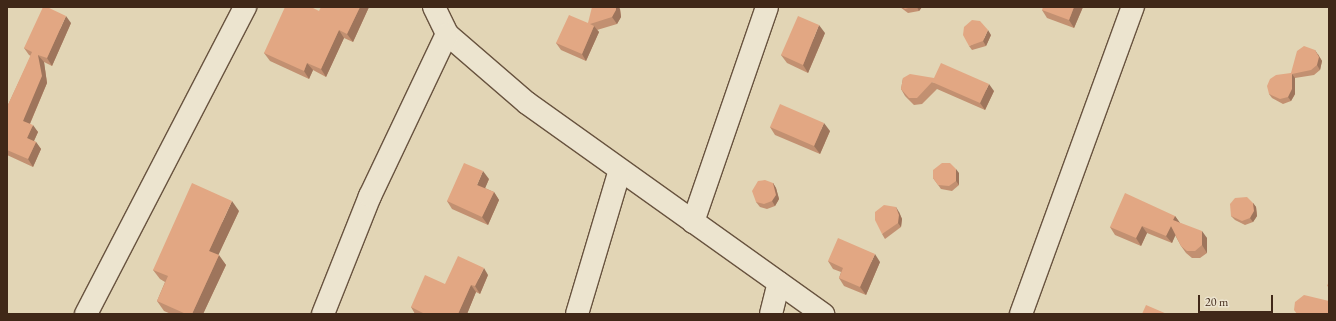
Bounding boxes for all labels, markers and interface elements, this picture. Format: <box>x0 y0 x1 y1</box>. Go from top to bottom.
scale bar <box>1200 287 1275 313</box>
text: 20 m <box>1205 294 1228 310</box>

